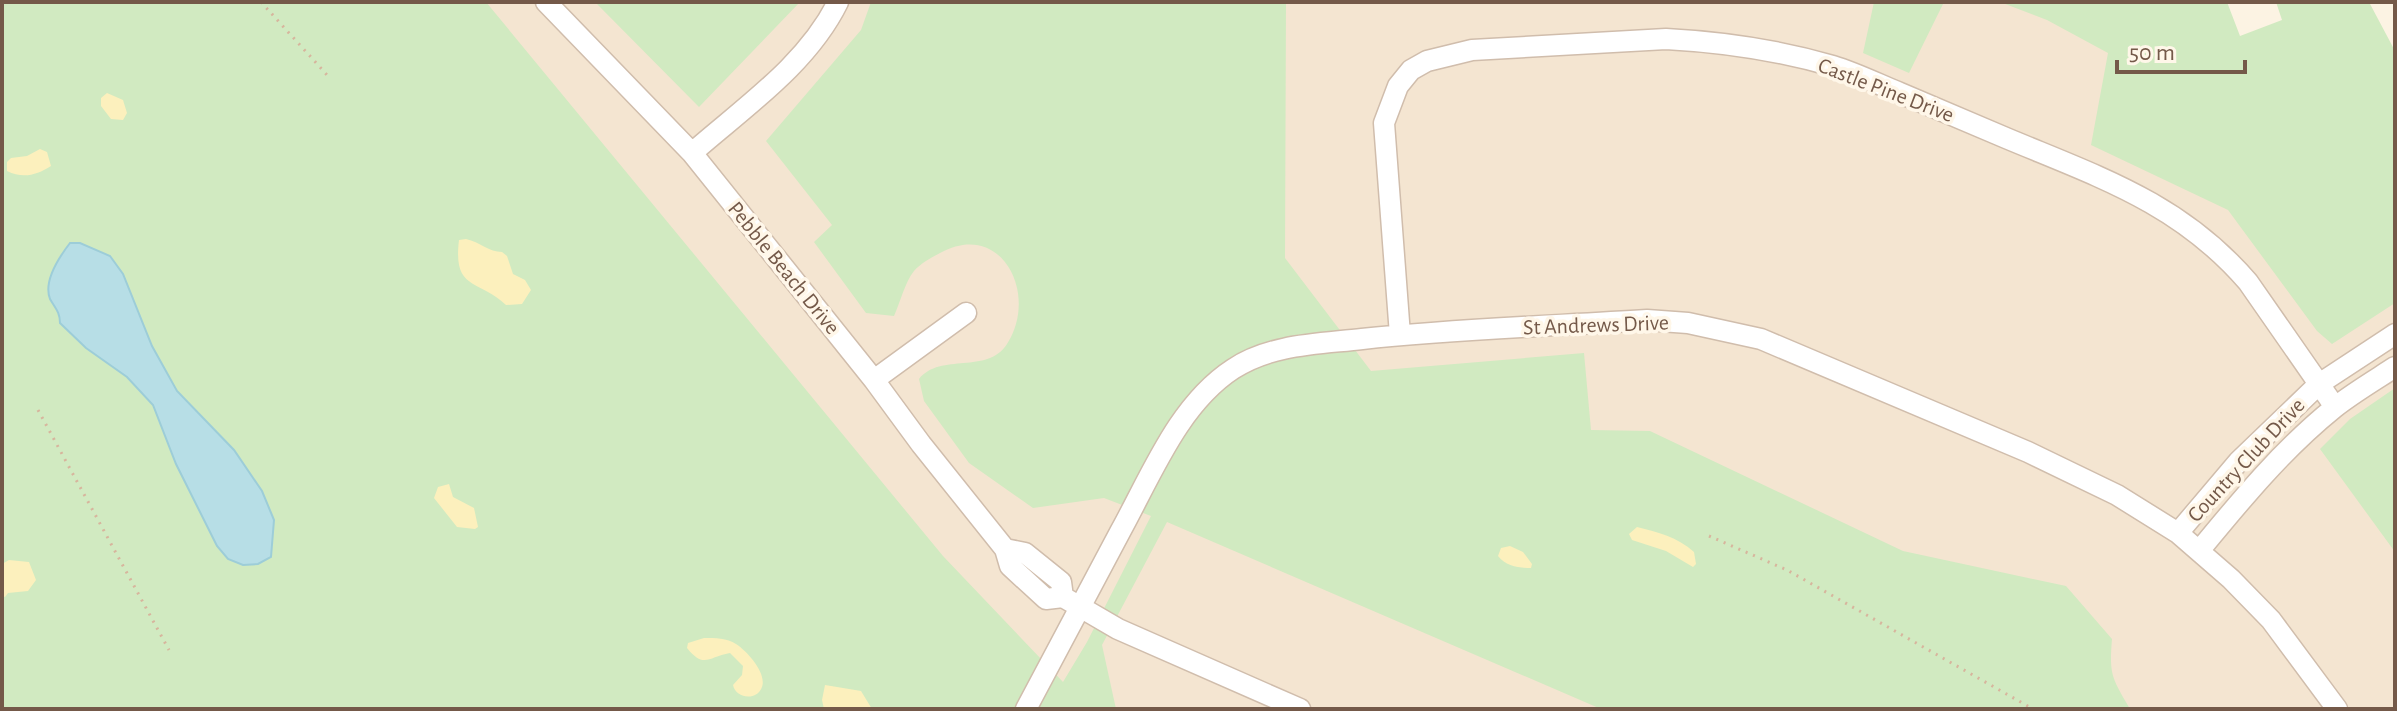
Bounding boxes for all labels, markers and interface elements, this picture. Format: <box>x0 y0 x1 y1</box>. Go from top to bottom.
scale bar <box>2117 24 2245 74</box>
text: 50 m <box>2129 41 2175 65</box>
street label: Castle Pine Drive <box>1815 54 1957 126</box>
street label: Pebble Beach Drive <box>724 197 844 339</box>
street label: St Andrews Drive <box>1523 311 1669 339</box>
street label: Country Club Drive <box>2183 394 2309 526</box>

